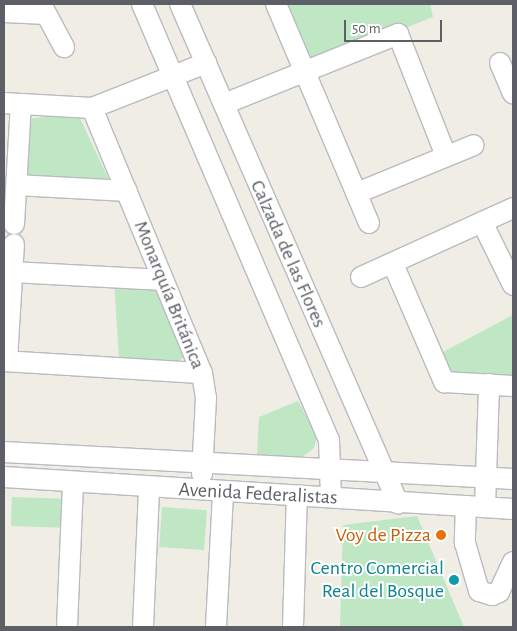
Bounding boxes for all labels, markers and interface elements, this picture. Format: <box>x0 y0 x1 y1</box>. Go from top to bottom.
scale bar <box>347 10 444 42</box>
text: 50 m <box>352 21 381 36</box>
street label: Calzada de las Flores <box>245 177 331 331</box>
street label: Monarquía Británica <box>128 217 210 373</box>
street label: Avenida Federalistas <box>178 478 338 510</box>
place label: Voy de Pizza <box>335 523 431 547</box>
marker: Voy de Pizza <box>435 529 447 541</box>
place label: Centro Comercial Real del Bosque <box>311 556 444 603</box>
marker: Centro Comercial Real del Bosque <box>448 574 460 586</box>

